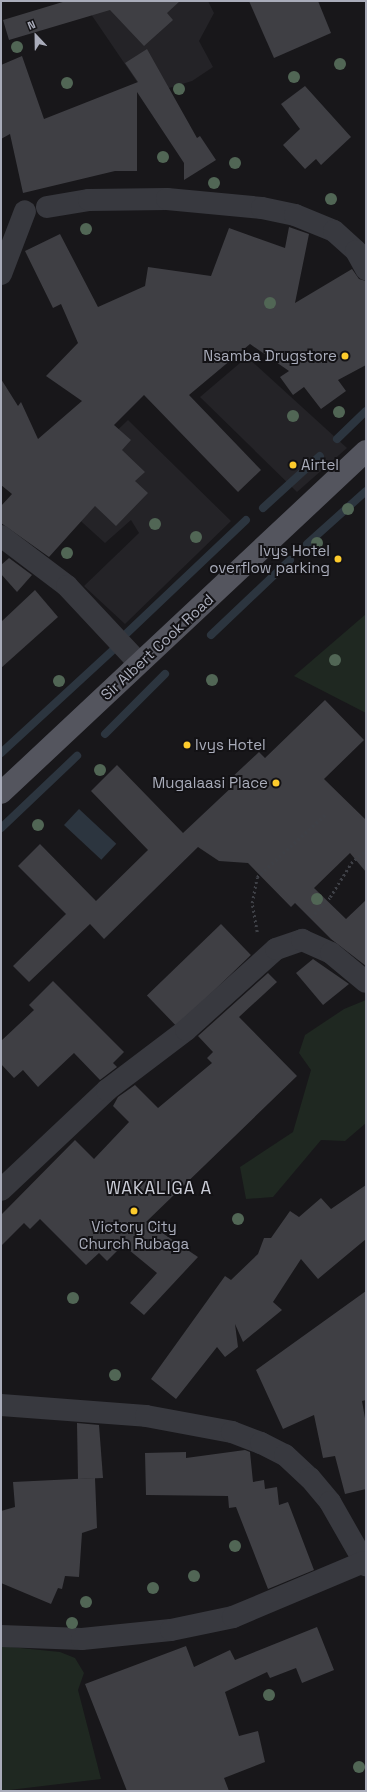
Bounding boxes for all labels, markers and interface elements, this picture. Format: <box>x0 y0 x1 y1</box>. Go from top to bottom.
north arrow <box>16 16 56 56</box>
text: N <box>25 17 38 33</box>
place label: Nsamba Drugstore <box>203 347 337 365</box>
marker: Nsamba Drugstore <box>340 351 350 361</box>
place label: Airtel <box>301 456 339 474</box>
marker: Airtel <box>288 460 298 470</box>
place label: Ivys Hotel overflow parking <box>209 541 330 576</box>
marker: Ivys Hotel overflow parking <box>333 554 343 564</box>
street label: Sir Albert Cook Road <box>97 590 217 704</box>
place label: Ivys Hotel <box>195 736 266 754</box>
marker: Ivys Hotel <box>182 740 192 750</box>
place label: Mugalaasi Place <box>152 774 268 792</box>
marker: Mugalaasi Place <box>271 778 281 788</box>
district label: WAKALIGA A <box>106 1179 212 1199</box>
marker: Victory City Church Rubaga <box>129 1206 139 1216</box>
place label: Victory City Church Rubaga <box>79 1217 189 1252</box>

